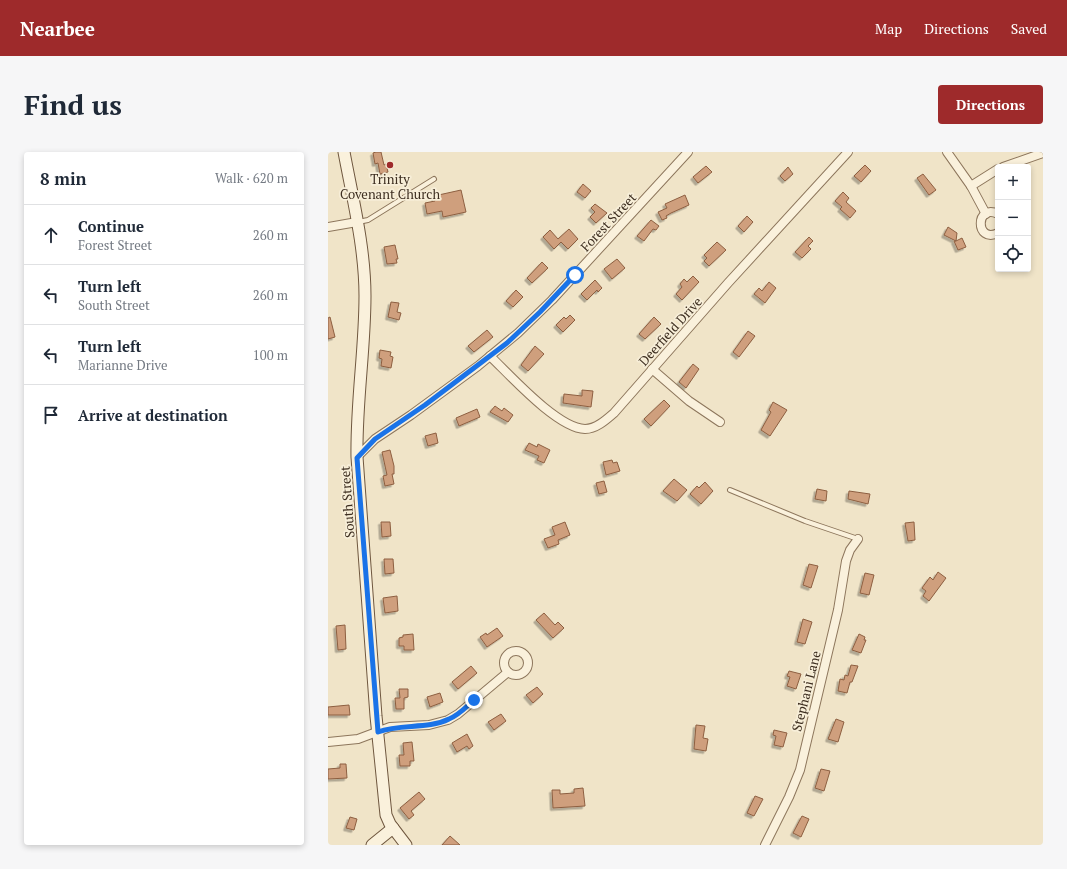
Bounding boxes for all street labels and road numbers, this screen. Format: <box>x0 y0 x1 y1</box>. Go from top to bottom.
street label: Forest Street <box>576 189 640 255</box>
street label: Deerfield Drive <box>634 293 706 369</box>
street label: South Street <box>336 465 358 539</box>
street label: Stephani Lane <box>787 649 825 733</box>

